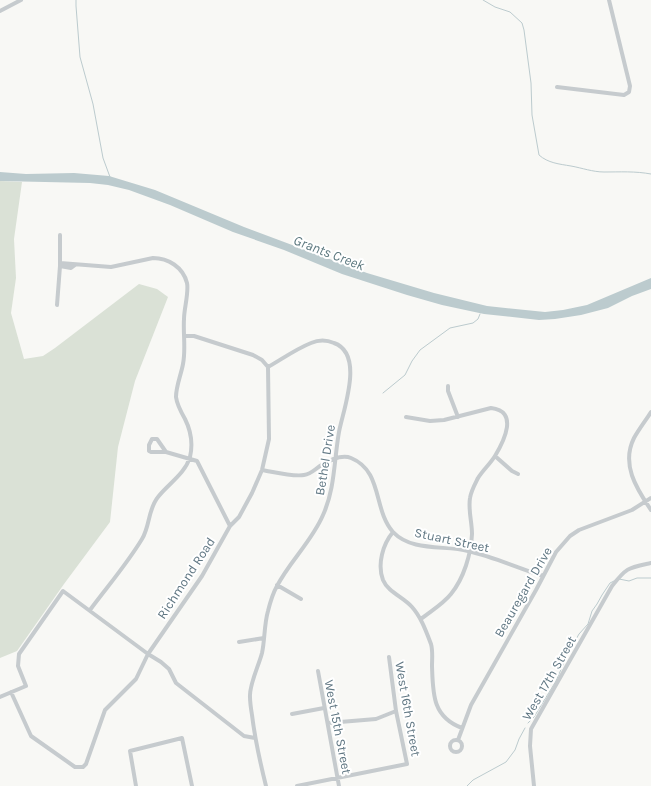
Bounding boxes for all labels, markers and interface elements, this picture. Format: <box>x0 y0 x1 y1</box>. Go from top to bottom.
water label: Grants Creek <box>291 232 368 275</box>
street label: Bethel Drive <box>312 423 338 496</box>
street label: Stuart Street <box>413 525 491 555</box>
street label: Richmond Road <box>154 534 218 622</box>
street label: Beauregard Drive <box>491 544 555 640</box>
street label: West 17th Street <box>519 633 579 723</box>
street label: West 16th Street <box>392 660 424 758</box>
street label: West 15th Street <box>321 679 355 776</box>

